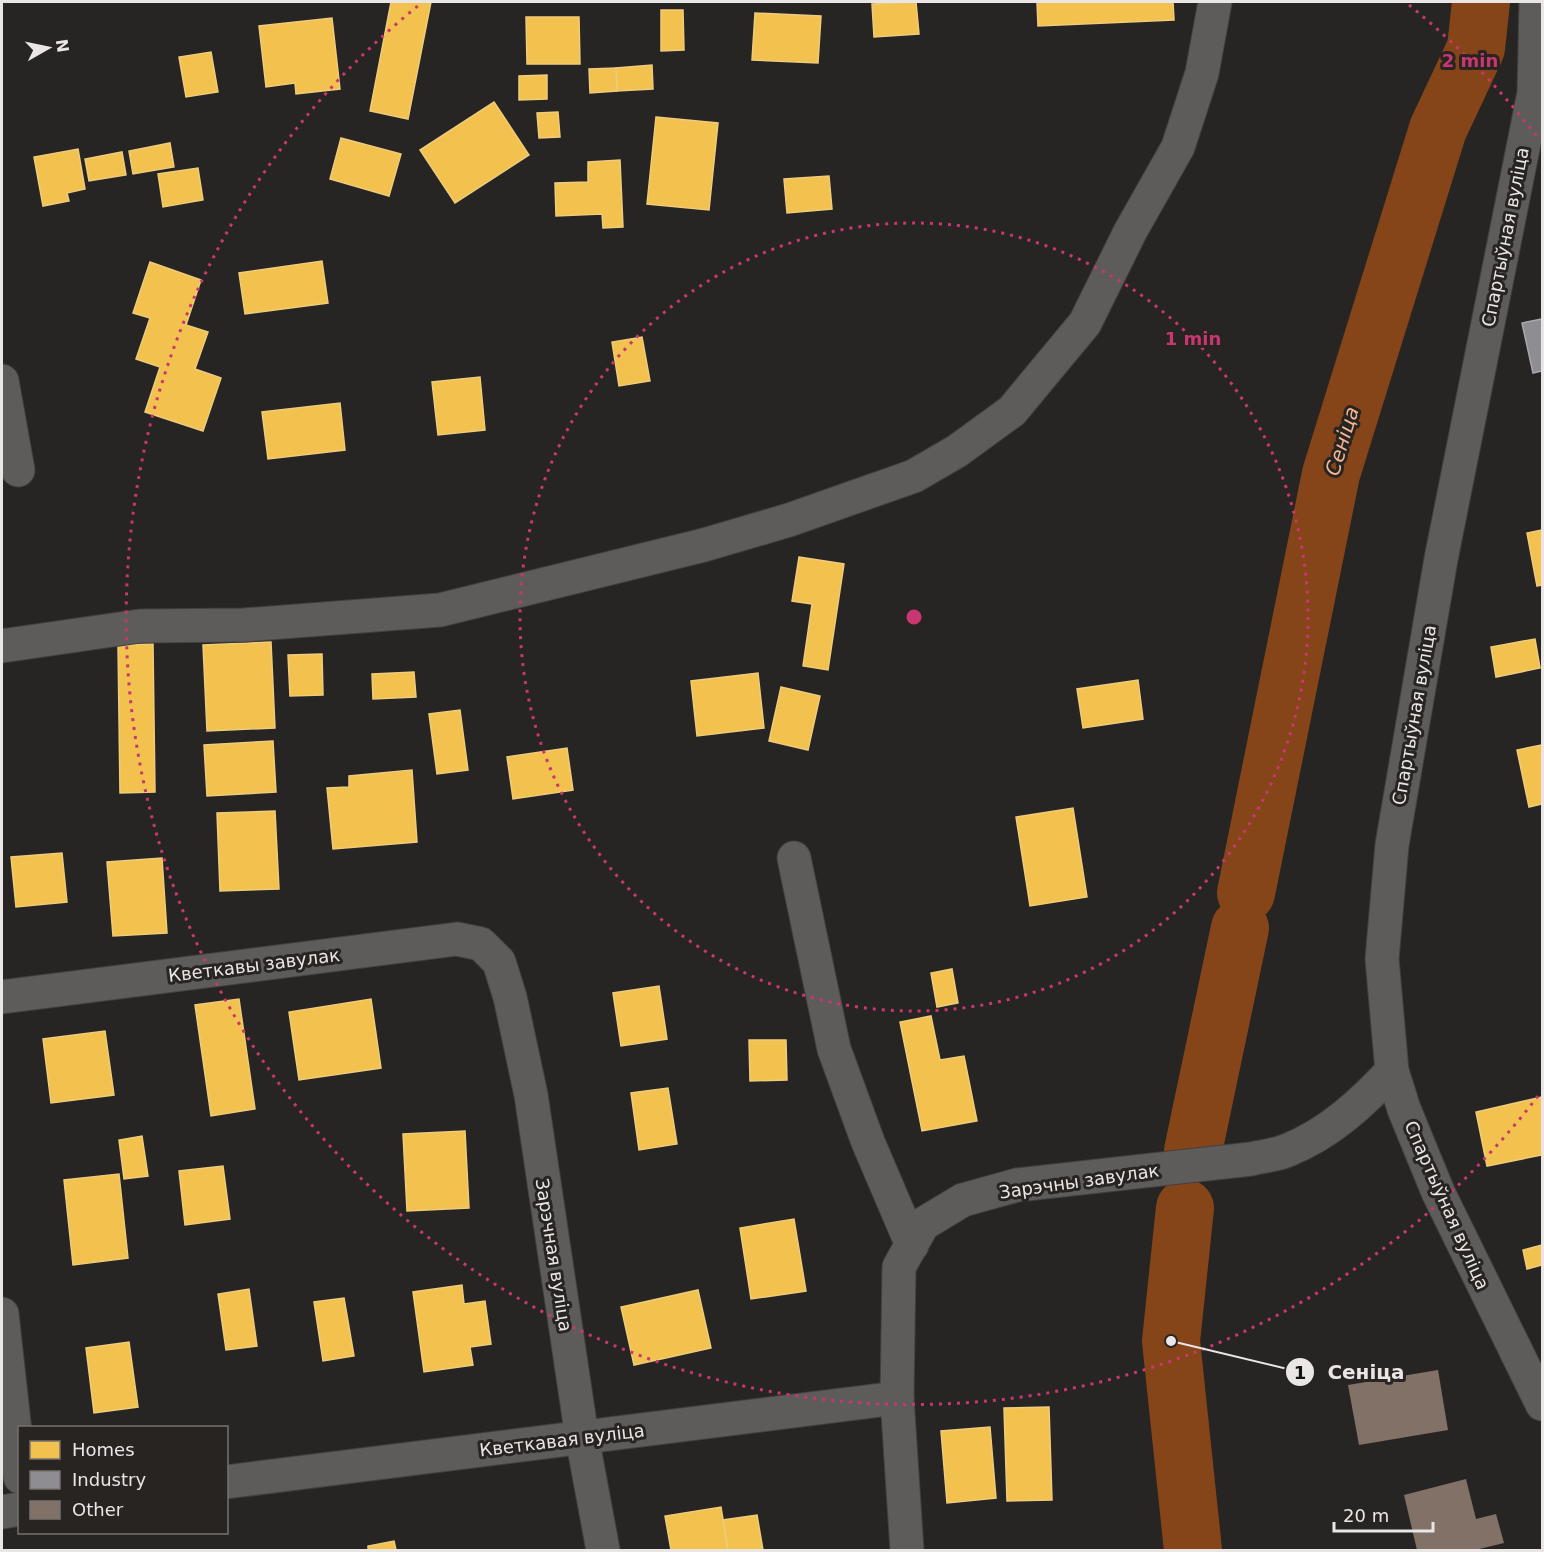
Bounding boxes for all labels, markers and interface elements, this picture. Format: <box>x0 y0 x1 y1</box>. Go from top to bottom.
north arrow <box>18 18 78 78</box>
text: N <box>52 38 73 54</box>
text: 2 min <box>1442 50 1498 71</box>
street label: Спартыўная вуліца <box>1477 145 1533 329</box>
text: 1 min <box>1165 328 1221 349</box>
water label: Сеніца <box>1320 404 1364 478</box>
centre of rings <box>904 607 924 627</box>
street label: Спартыўная вуліца <box>1388 623 1440 807</box>
street label: Кветкавы завулак <box>167 944 341 986</box>
street label: Спартыўная вуліца <box>1400 1117 1494 1293</box>
street label: Зарэчны завулак <box>998 1159 1161 1203</box>
street label: Зарэчная вуліца <box>532 1177 576 1333</box>
callout: Сеніца <box>1285 1353 1416 1391</box>
text: Сеніца <box>1327 1360 1405 1384</box>
text: 1 <box>1294 1362 1306 1383</box>
street label: Кветкавая вуліца <box>478 1419 646 1461</box>
legend <box>18 1426 228 1534</box>
text: Homes <box>72 1439 135 1460</box>
text: Industry <box>72 1469 146 1490</box>
scale bar <box>1334 1495 1433 1533</box>
text: Other <box>72 1499 124 1520</box>
text: 20 m <box>1343 1505 1389 1526</box>

